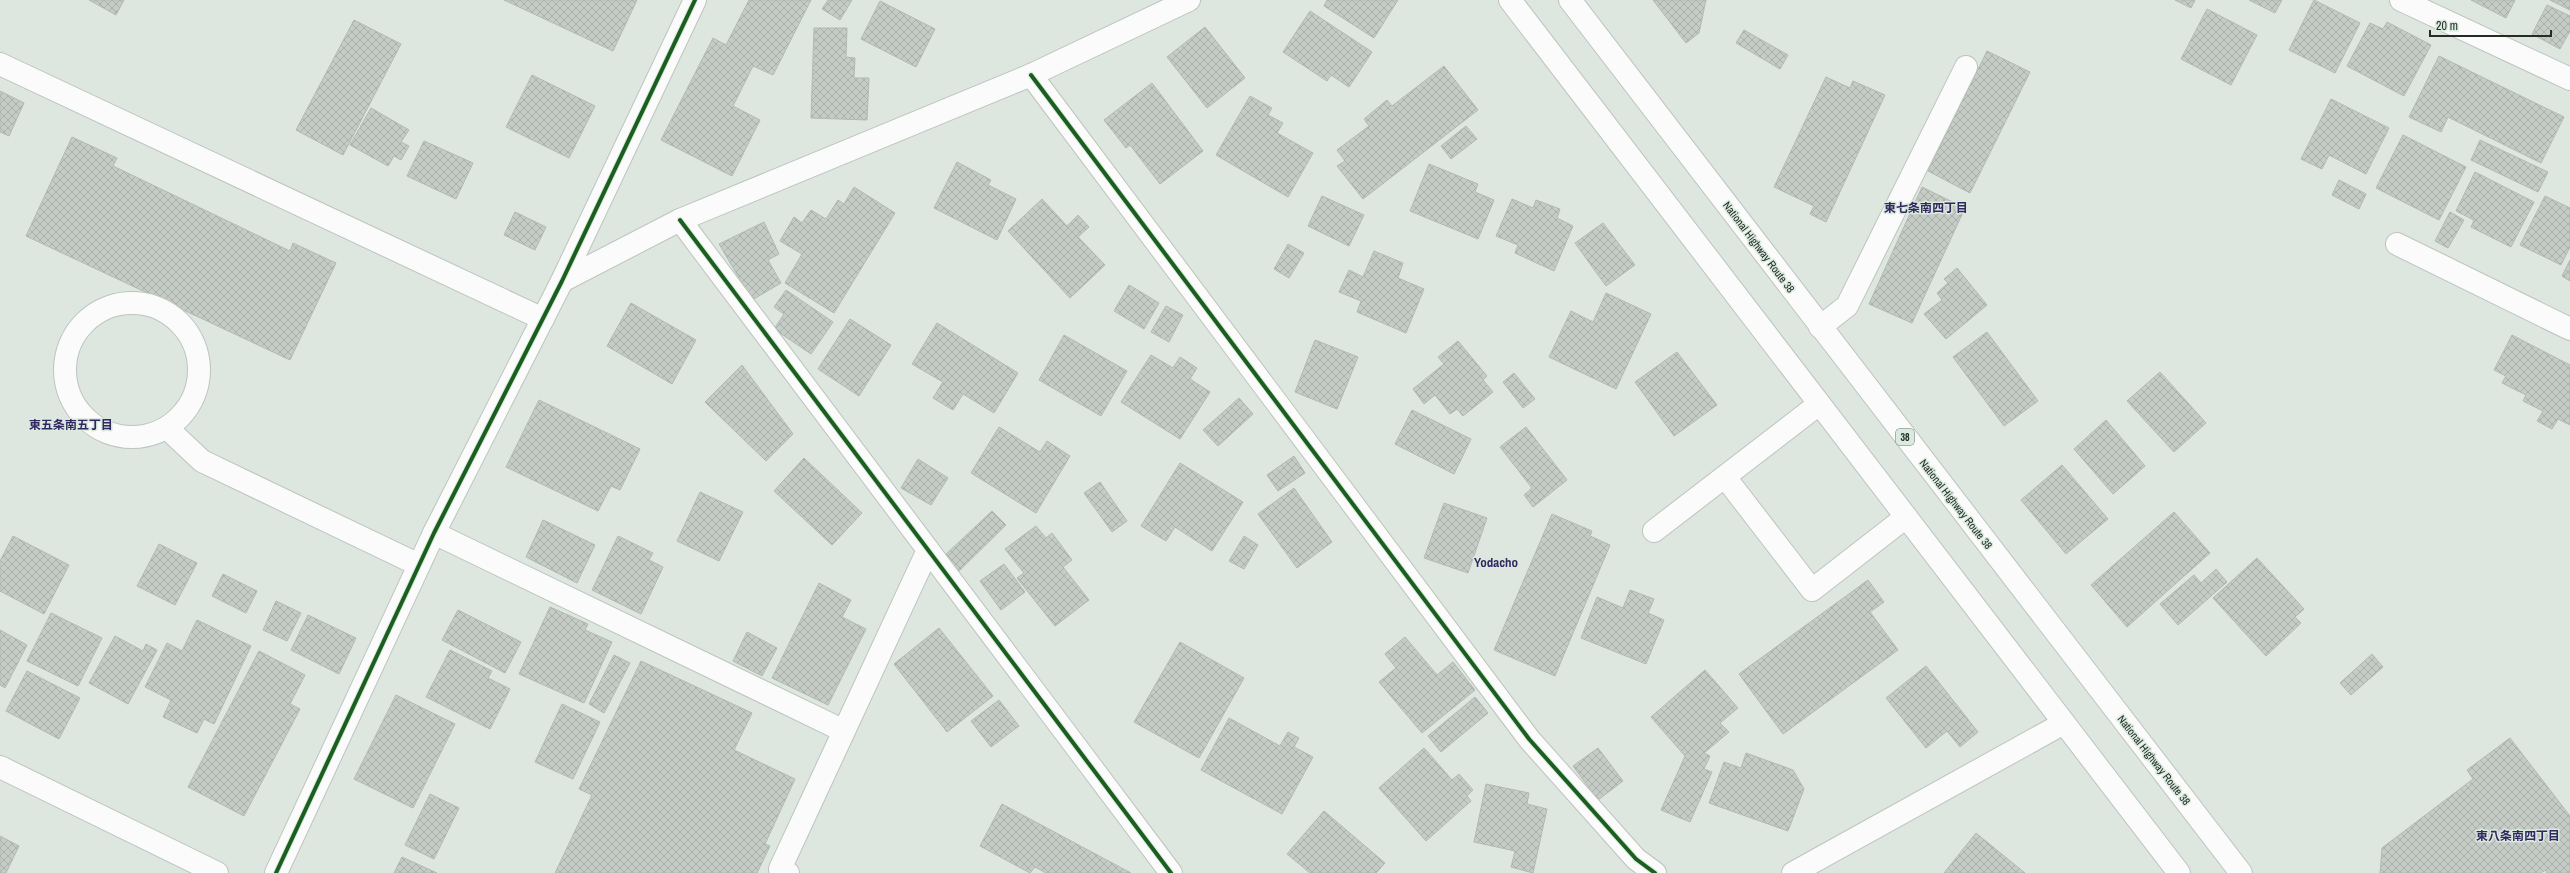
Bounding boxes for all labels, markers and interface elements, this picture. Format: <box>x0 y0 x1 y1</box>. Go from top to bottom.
scale bar <box>2430 12 2551 38</box>
text: 20 m <box>2436 18 2458 34</box>
street label: National Highway Route 38 <box>1720 199 1798 295</box>
district label: 東七条南四丁目 <box>1884 200 1968 216</box>
district label: 東五条南五丁目 <box>29 417 113 433</box>
road number: 38 <box>1896 429 1914 445</box>
street label: National Highway Route 38 <box>1917 456 1995 552</box>
district label: Yodacho <box>1474 554 1518 571</box>
street label: National Highway Route 38 <box>2115 712 2193 808</box>
district label: 東八条南四丁目 <box>2476 828 2560 844</box>

